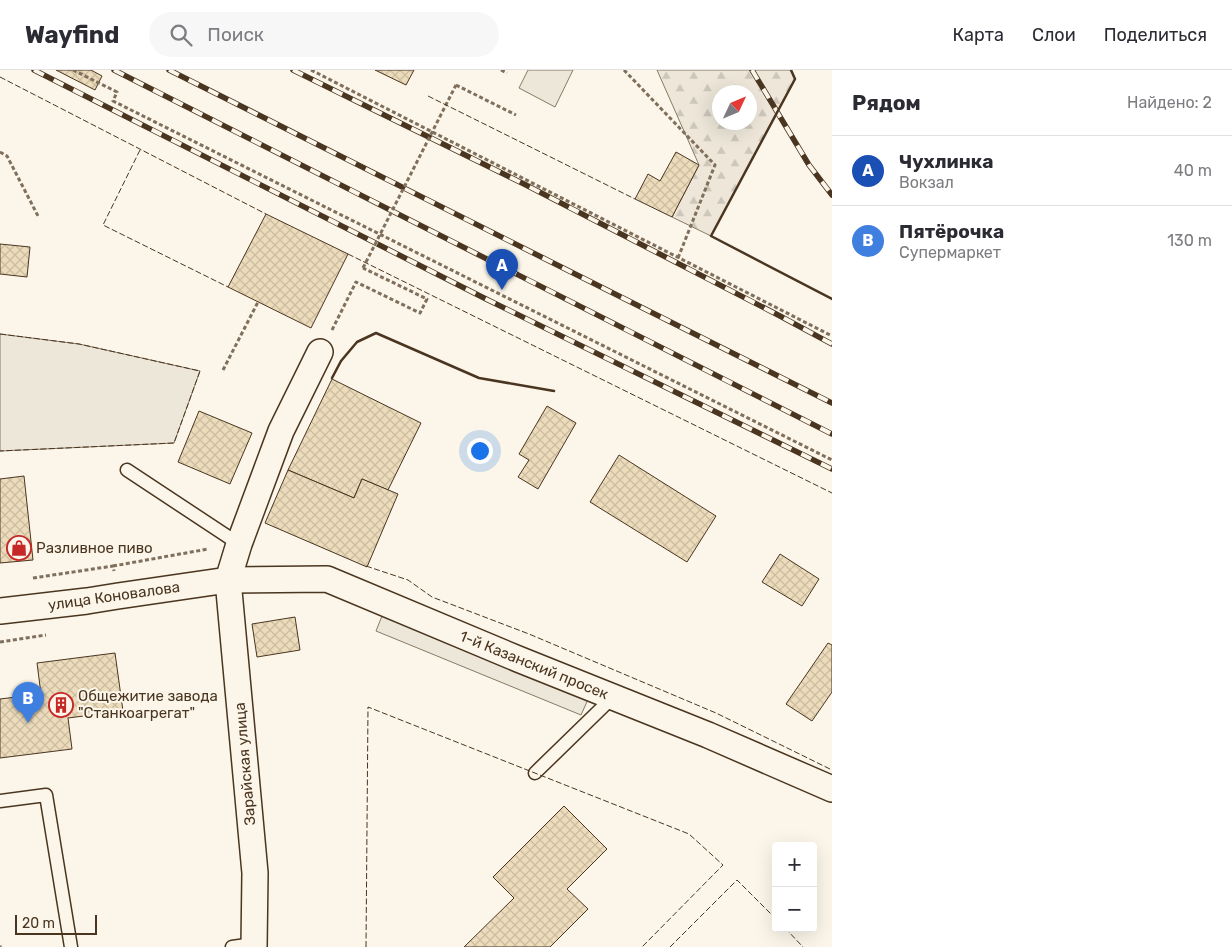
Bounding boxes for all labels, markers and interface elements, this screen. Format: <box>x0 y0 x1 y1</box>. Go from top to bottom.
search box <box>149 12 499 57</box>
text: Wayfind <box>25 21 119 49</box>
icon: search <box>167 21 195 49</box>
text: Поиск <box>207 23 264 46</box>
text: Карта <box>953 24 1004 46</box>
text: Слои <box>1032 24 1076 46</box>
text: Поделиться <box>1104 24 1207 46</box>
north arrow <box>712 85 757 130</box>
text: Рядом <box>852 90 921 115</box>
text: Найдено: 2 <box>1127 93 1212 112</box>
text: Чухлинка <box>899 150 994 173</box>
text: A <box>862 161 874 180</box>
text: 40 m <box>1174 161 1212 180</box>
text: Вокзал <box>899 173 954 192</box>
text: Пятёрочка <box>899 220 1004 243</box>
text: B <box>862 231 874 250</box>
text: 130 m <box>1167 231 1212 250</box>
text: Супермаркет <box>899 243 1001 262</box>
pin: A <box>486 249 518 290</box>
your location <box>467 438 493 464</box>
shop icon: Разливное пиво <box>6 535 32 561</box>
place label: Разливное пиво <box>36 539 153 557</box>
street label: улица Коновалова <box>47 578 181 614</box>
street label: 1-й Казанский просек <box>457 627 611 703</box>
pin: B <box>12 682 44 723</box>
place label: Общежитие завода "Станкоагрегат" <box>78 687 218 722</box>
building icon: Общежитие завода "Станкоагрегат" <box>48 692 74 718</box>
street label: Зарайская улица <box>231 702 259 826</box>
map controls <box>772 842 817 932</box>
button: + <box>772 842 817 887</box>
button: − <box>772 887 817 932</box>
scale bar <box>15 912 98 935</box>
text: 20 m <box>22 915 55 932</box>

